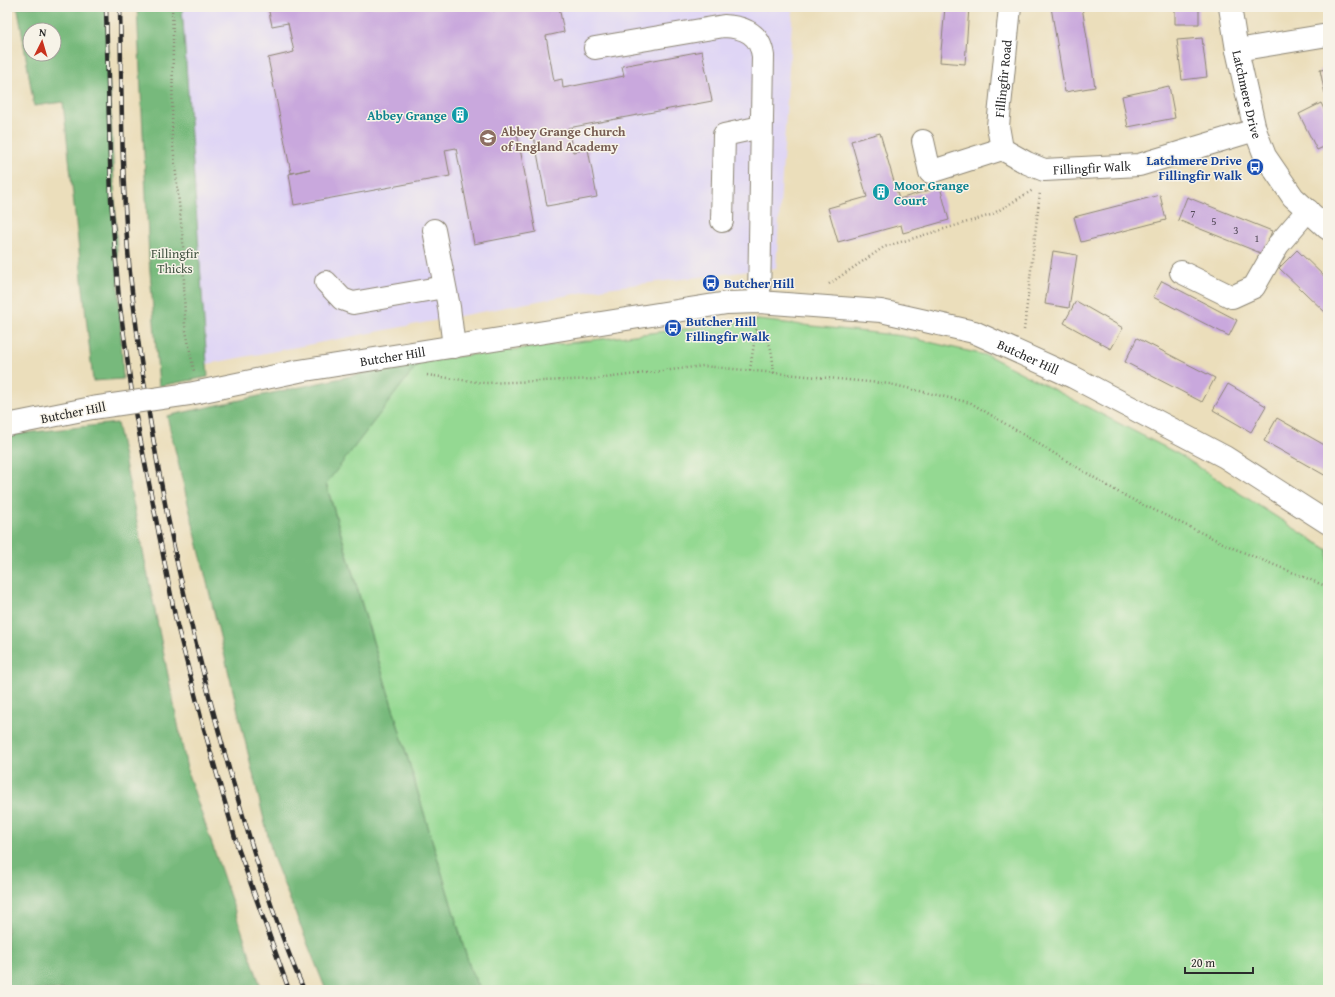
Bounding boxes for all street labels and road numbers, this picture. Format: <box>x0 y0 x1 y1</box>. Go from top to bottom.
street label: Fillingfir Road <box>990 39 1017 118</box>
street label: Latchmere Drive <box>1227 48 1266 141</box>
street label: Fillingfir Walk <box>1053 156 1132 180</box>
street label: Butcher Hill <box>994 335 1062 380</box>
street label: Butcher Hill <box>359 342 427 371</box>
street label: Butcher Hill <box>39 397 108 428</box>

